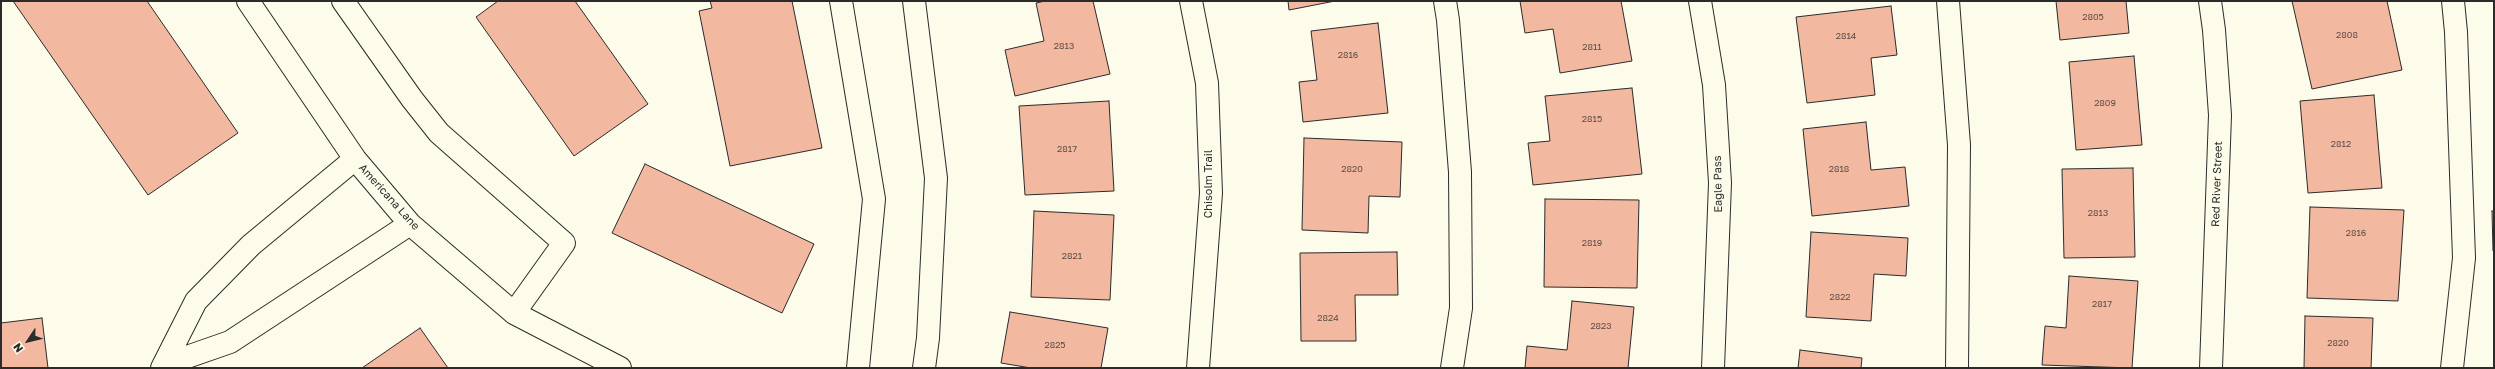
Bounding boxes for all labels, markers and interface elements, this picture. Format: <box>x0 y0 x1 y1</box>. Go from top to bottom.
house number: 2805 <box>2082 12 2104 22</box>
house number: 2808 <box>2336 30 2358 40</box>
house number: 2814 <box>1836 31 1856 41</box>
house number: 2813 <box>1054 41 1074 51</box>
house number: 2811 <box>1582 42 1602 52</box>
house number: 2816 <box>1338 50 1358 60</box>
house number: 2809 <box>2094 98 2116 108</box>
house number: 2815 <box>1582 114 1602 124</box>
house number: 2812 <box>2331 139 2351 149</box>
street label: Red River Street <box>2209 141 2225 227</box>
house number: 2817 <box>1057 144 1077 154</box>
street label: Chisolm Trail <box>1202 150 1216 218</box>
street label: Eagle Pass <box>1711 155 1725 213</box>
street label: Americana Lane <box>356 161 422 233</box>
house number: 2820 <box>1341 164 1363 174</box>
house number: 2818 <box>1829 164 1849 174</box>
house number: 2813 <box>2088 208 2108 218</box>
house number: 2816 <box>2346 228 2366 238</box>
house number: 2819 <box>1582 238 1602 248</box>
house number: 2821 <box>1062 251 1082 261</box>
house number: 2822 <box>1829 292 1851 302</box>
house number: 2817 <box>2092 299 2112 309</box>
house number: 2824 <box>1317 313 1339 323</box>
north arrow <box>8 321 48 361</box>
house number: 2823 <box>1590 321 1612 331</box>
house number: 2820 <box>2327 338 2349 348</box>
house number: 2825 <box>1044 340 1066 350</box>
text: N <box>10 341 25 355</box>

